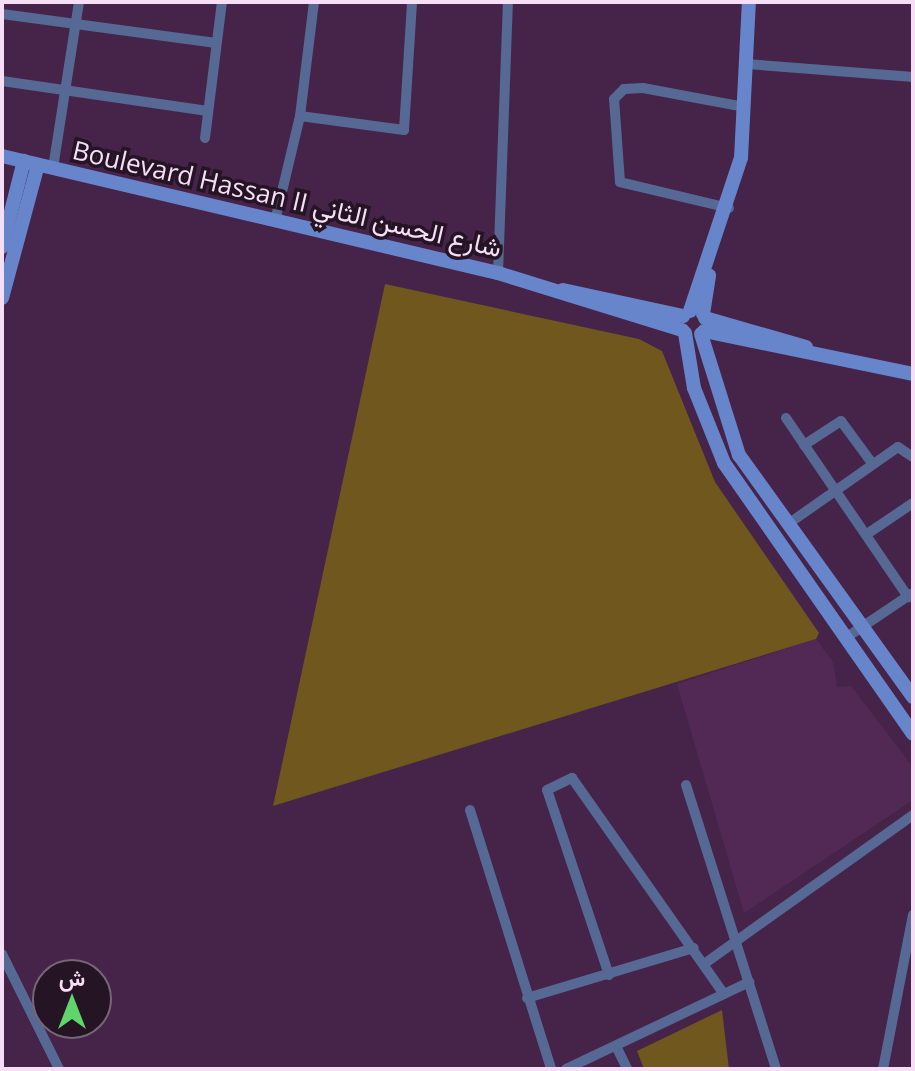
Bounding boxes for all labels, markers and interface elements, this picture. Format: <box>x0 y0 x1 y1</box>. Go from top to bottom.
street label: Boulevard Hassan II شارع الحسن الثاني <box>69 134 505 264</box>
north arrow <box>32 959 112 1039</box>
text: ش <box>59 962 85 992</box>

